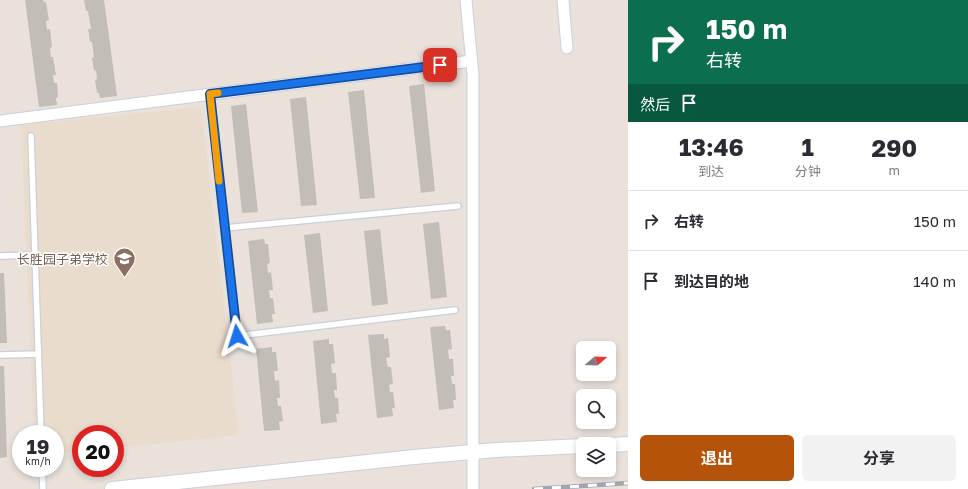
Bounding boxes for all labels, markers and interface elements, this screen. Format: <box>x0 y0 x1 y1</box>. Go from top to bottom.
text: 150 m <box>706 12 787 45</box>
icon: right <box>640 16 692 68</box>
pin <box>423 48 457 82</box>
text: 右转 <box>706 49 742 71</box>
icon: arrive <box>429 54 451 76</box>
icon: arrive <box>678 92 700 114</box>
text: 然后 <box>640 95 670 113</box>
text: 13:46 <box>679 132 744 161</box>
text: 1 <box>802 132 814 161</box>
text: 290 <box>872 133 917 162</box>
text: m <box>889 162 900 178</box>
text: 到达 <box>698 163 724 179</box>
text: 分钟 <box>795 163 821 179</box>
icon: right <box>640 210 662 232</box>
text: 右转 <box>674 212 704 230</box>
text: 150 m <box>914 212 956 230</box>
school or university icon: 长胜园子弟学校 <box>111 246 137 279</box>
place label: 长胜园子弟学校 <box>17 251 108 267</box>
icon: arrive <box>640 270 662 292</box>
text: 到达目的地 <box>674 272 749 290</box>
text: 140 m <box>913 272 956 290</box>
position arrow <box>216 315 258 357</box>
north arrow <box>576 341 616 381</box>
map controls <box>576 341 616 477</box>
button: search <box>576 389 616 429</box>
speed limit sign: 20 <box>72 425 124 477</box>
text: 19 <box>26 434 49 458</box>
button: 退出 <box>640 435 794 481</box>
button: 分享 <box>802 435 956 481</box>
button: layers <box>576 437 616 477</box>
text: km/h <box>25 455 51 467</box>

